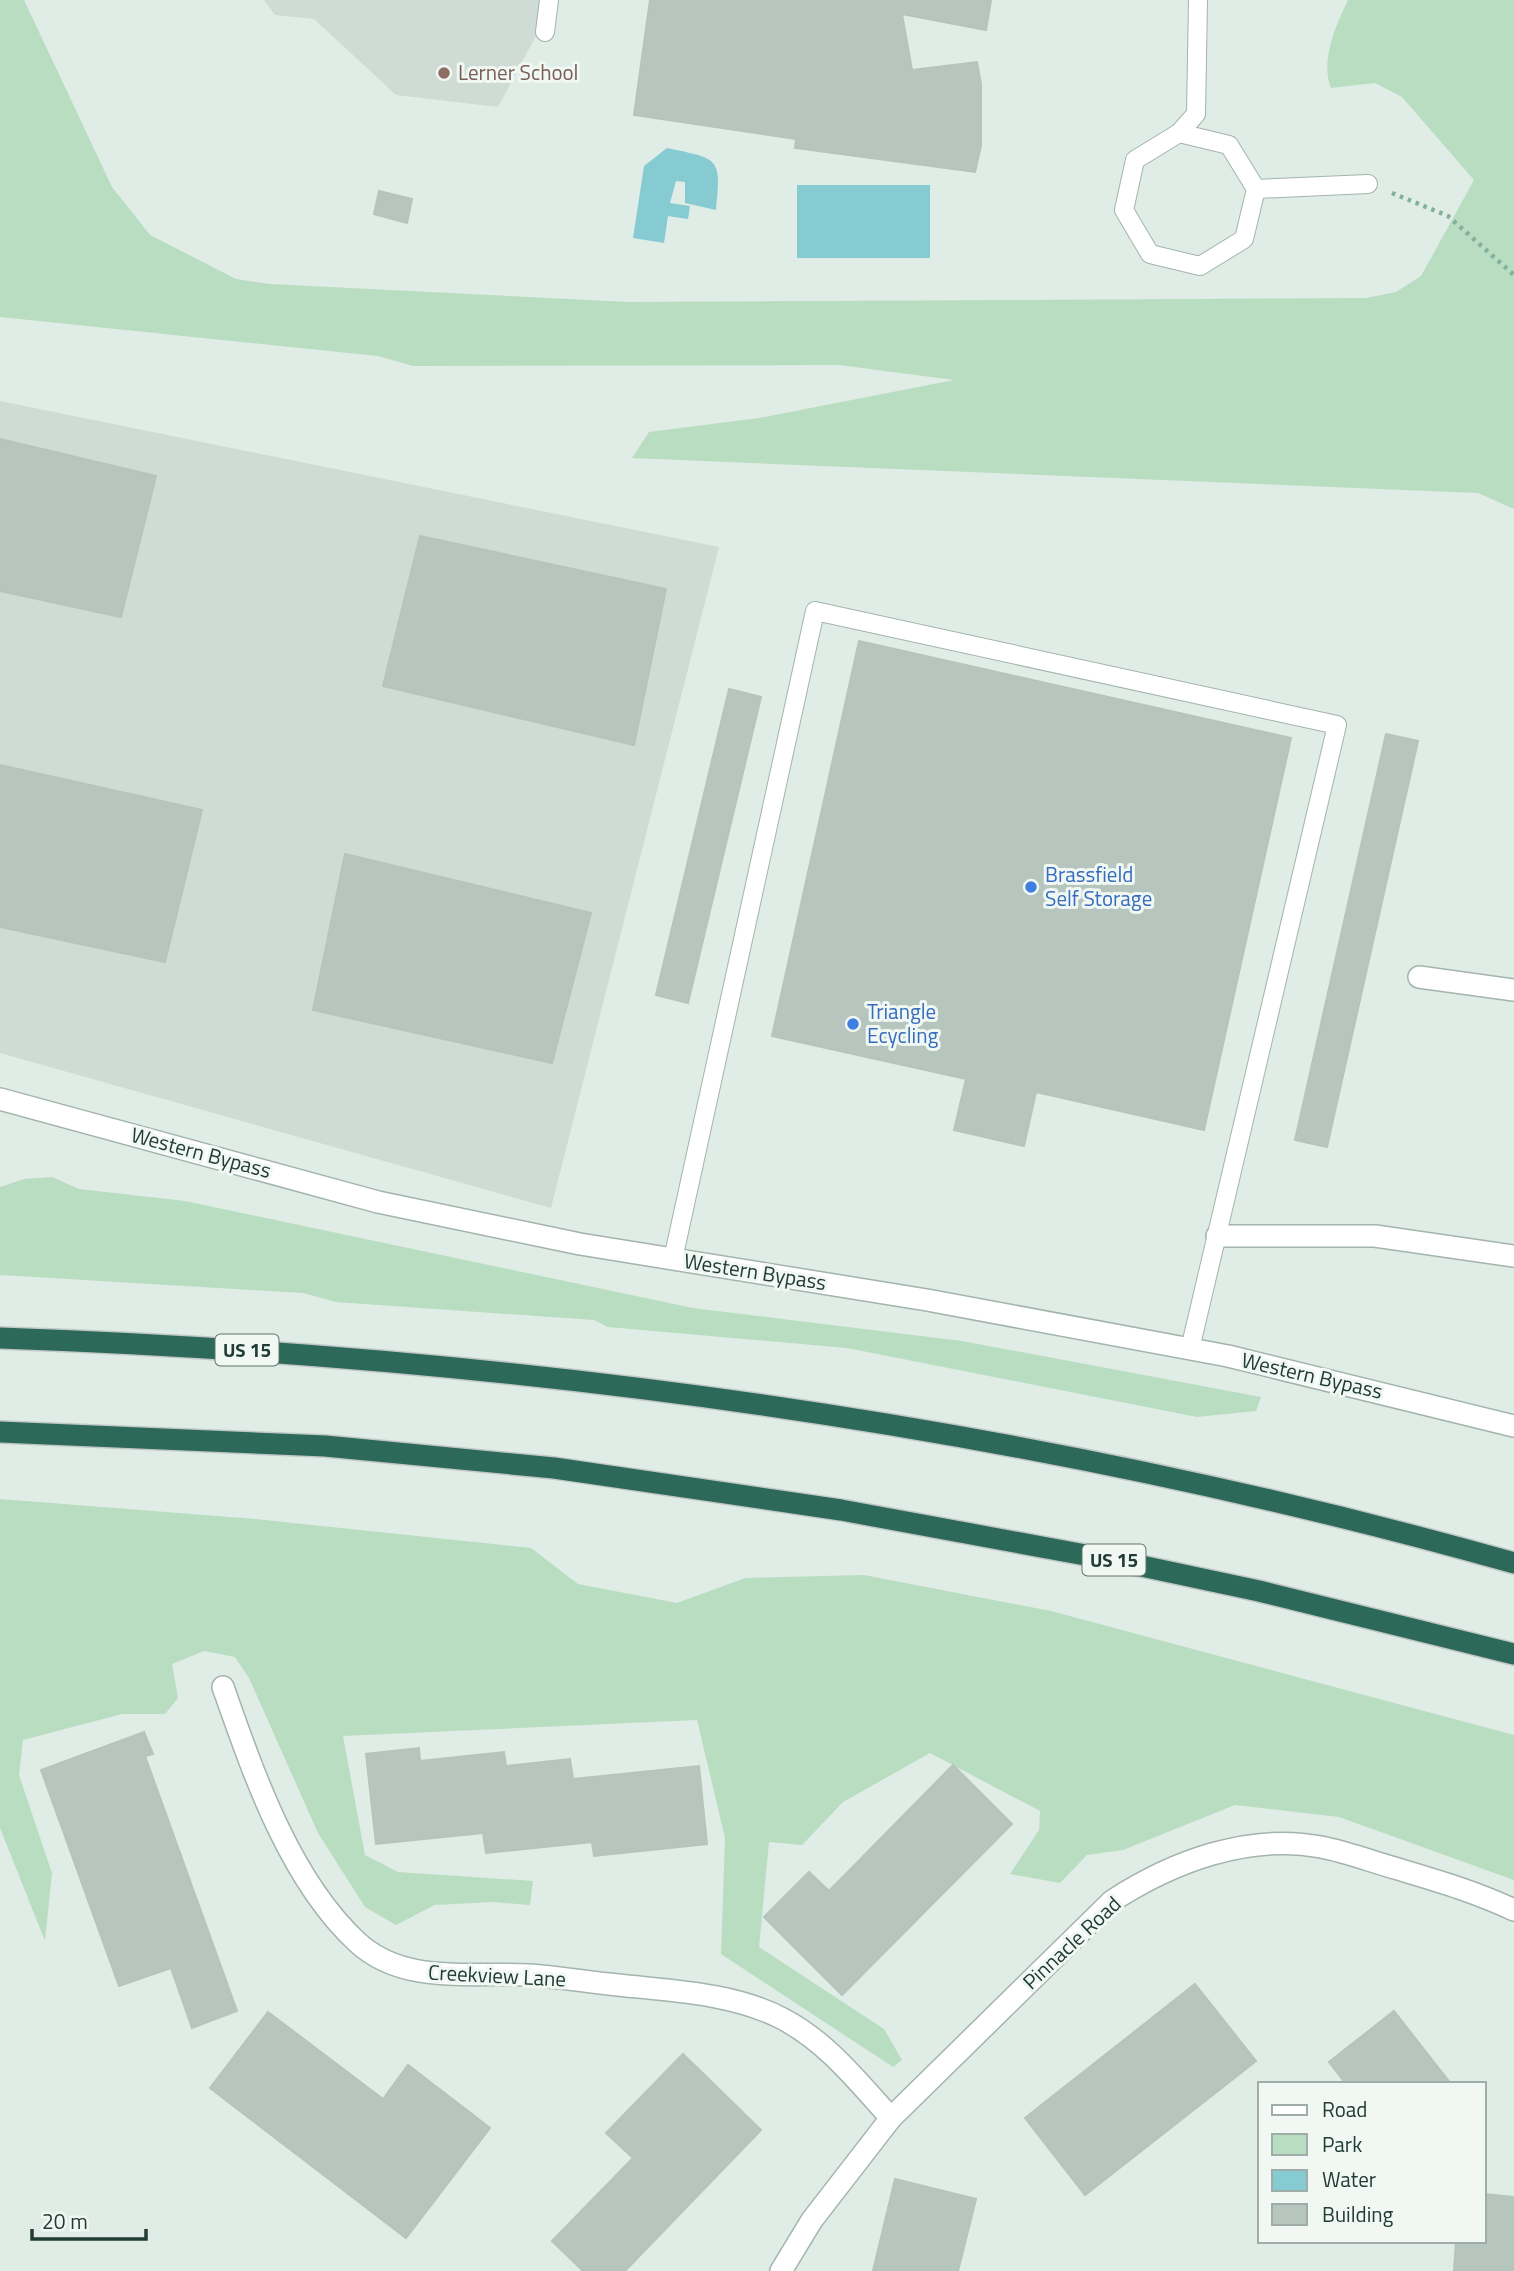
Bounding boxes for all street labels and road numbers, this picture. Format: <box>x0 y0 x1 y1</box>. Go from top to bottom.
street label: Western Bypass <box>128 1118 275 1186</box>
street label: Western Bypass <box>682 1244 829 1298</box>
road number: US 15 <box>216 1334 278 1366</box>
street label: Western Bypass <box>1239 1343 1386 1407</box>
road number: US 15 <box>1082 1544 1146 1576</box>
street label: Pinnacle Road <box>1015 1888 1128 1997</box>
street label: Creekview Lane <box>427 1955 567 1995</box>

